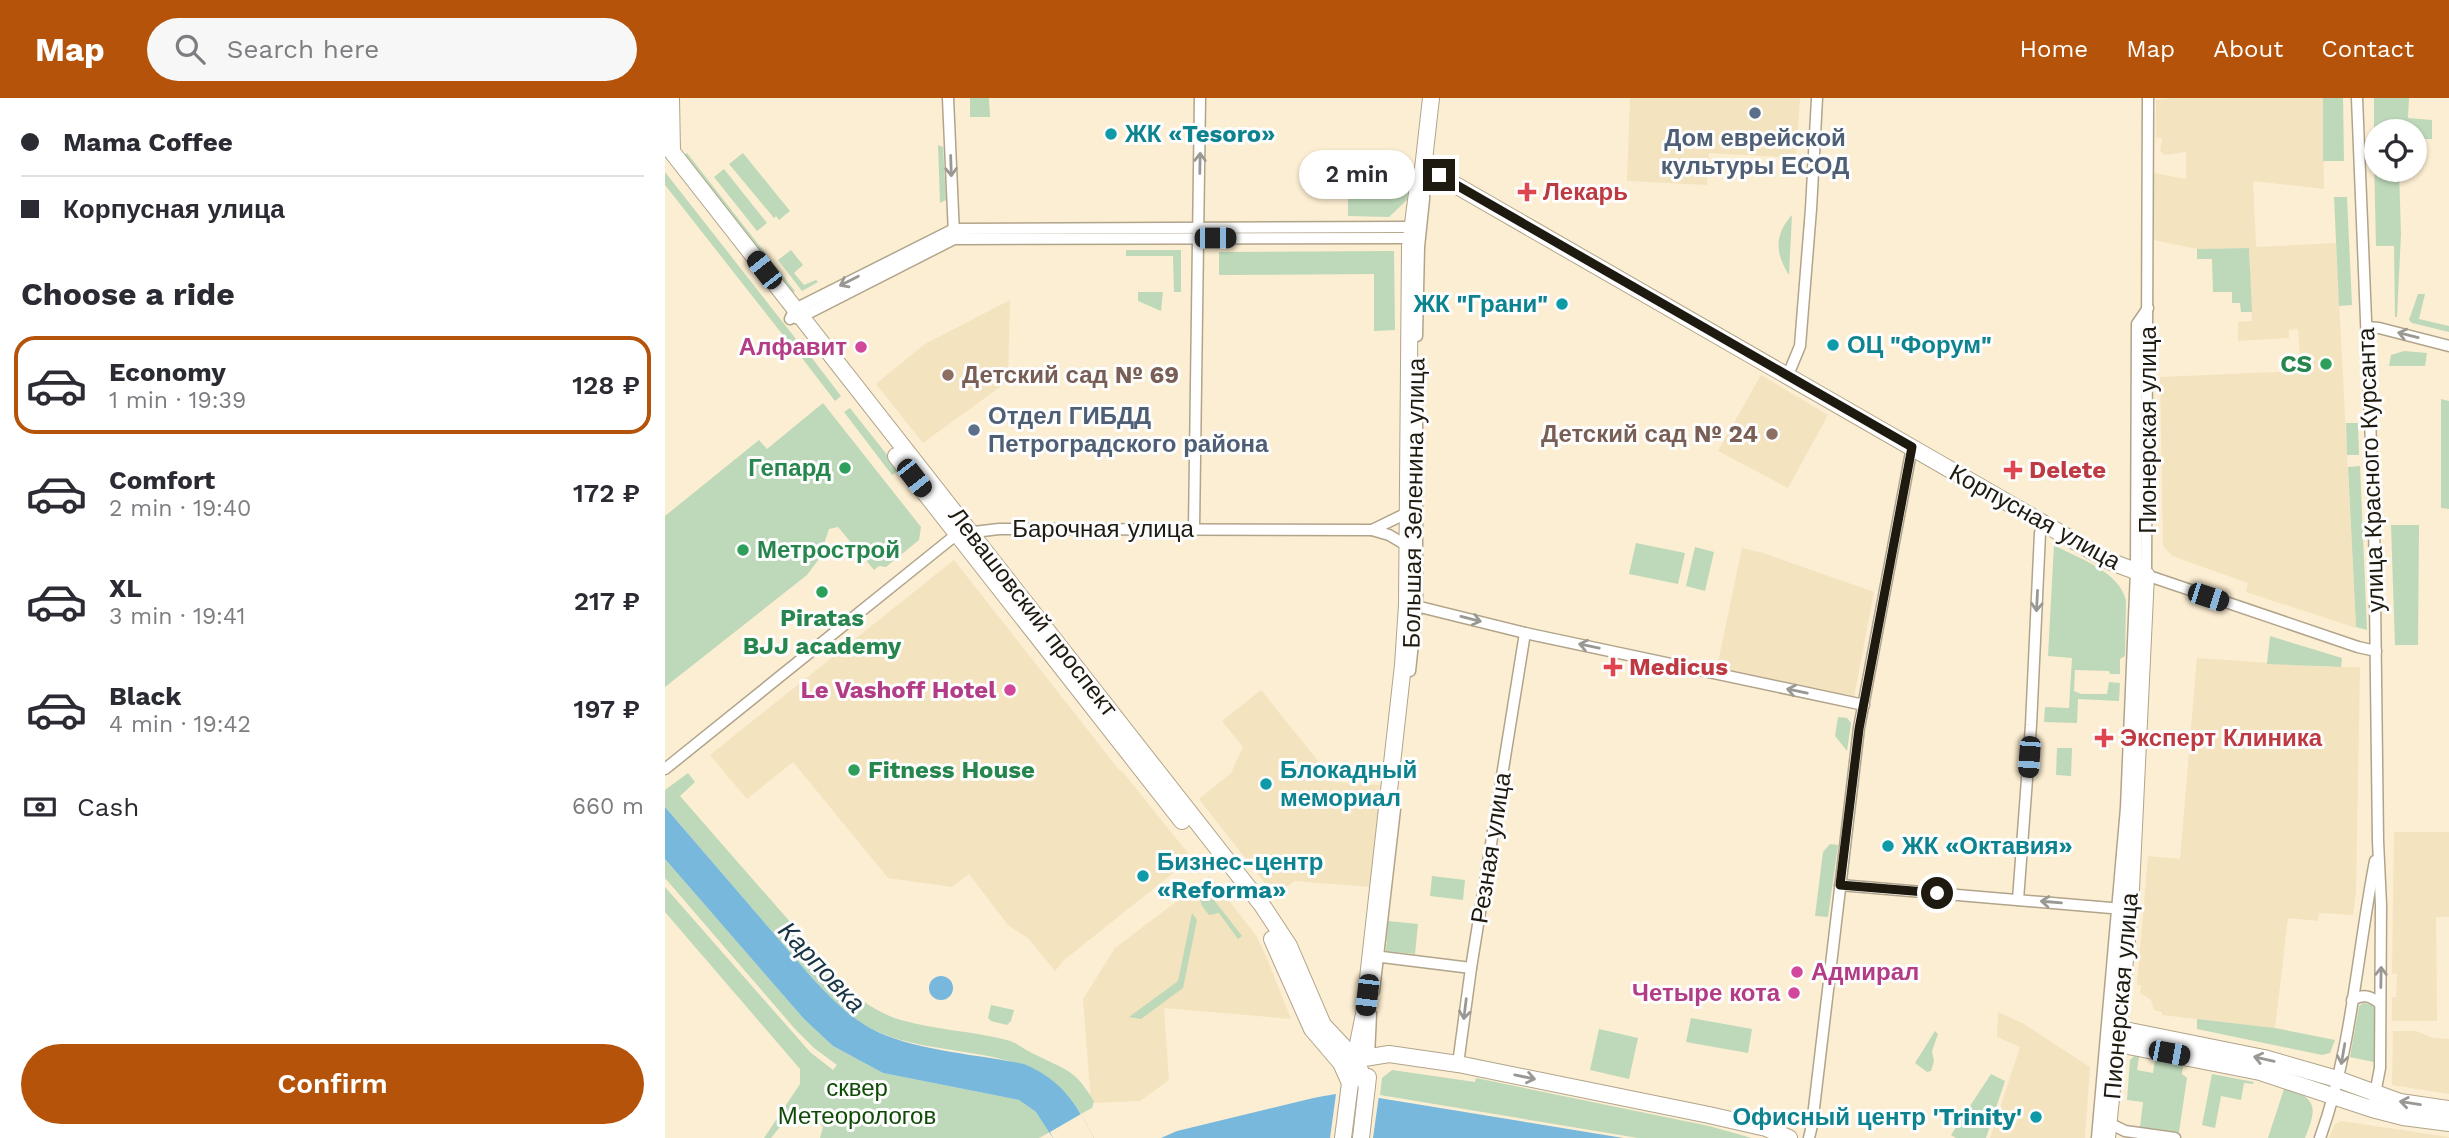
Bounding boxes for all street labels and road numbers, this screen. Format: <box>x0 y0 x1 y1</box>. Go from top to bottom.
street label: Пионерская улица <box>2134 326 2162 534</box>
street label: улица Красного Курсанта <box>2352 326 2390 613</box>
street label: Большая Зеленина улица <box>1397 357 1431 649</box>
street label: Корпусная улица <box>1945 458 2126 576</box>
street label: Левашовский проспект <box>943 502 1123 722</box>
street label: Барочная улица <box>1012 515 1194 543</box>
street label: Резная улица <box>1465 770 1517 926</box>
street label: Пионерская улица <box>2098 891 2144 1101</box>

